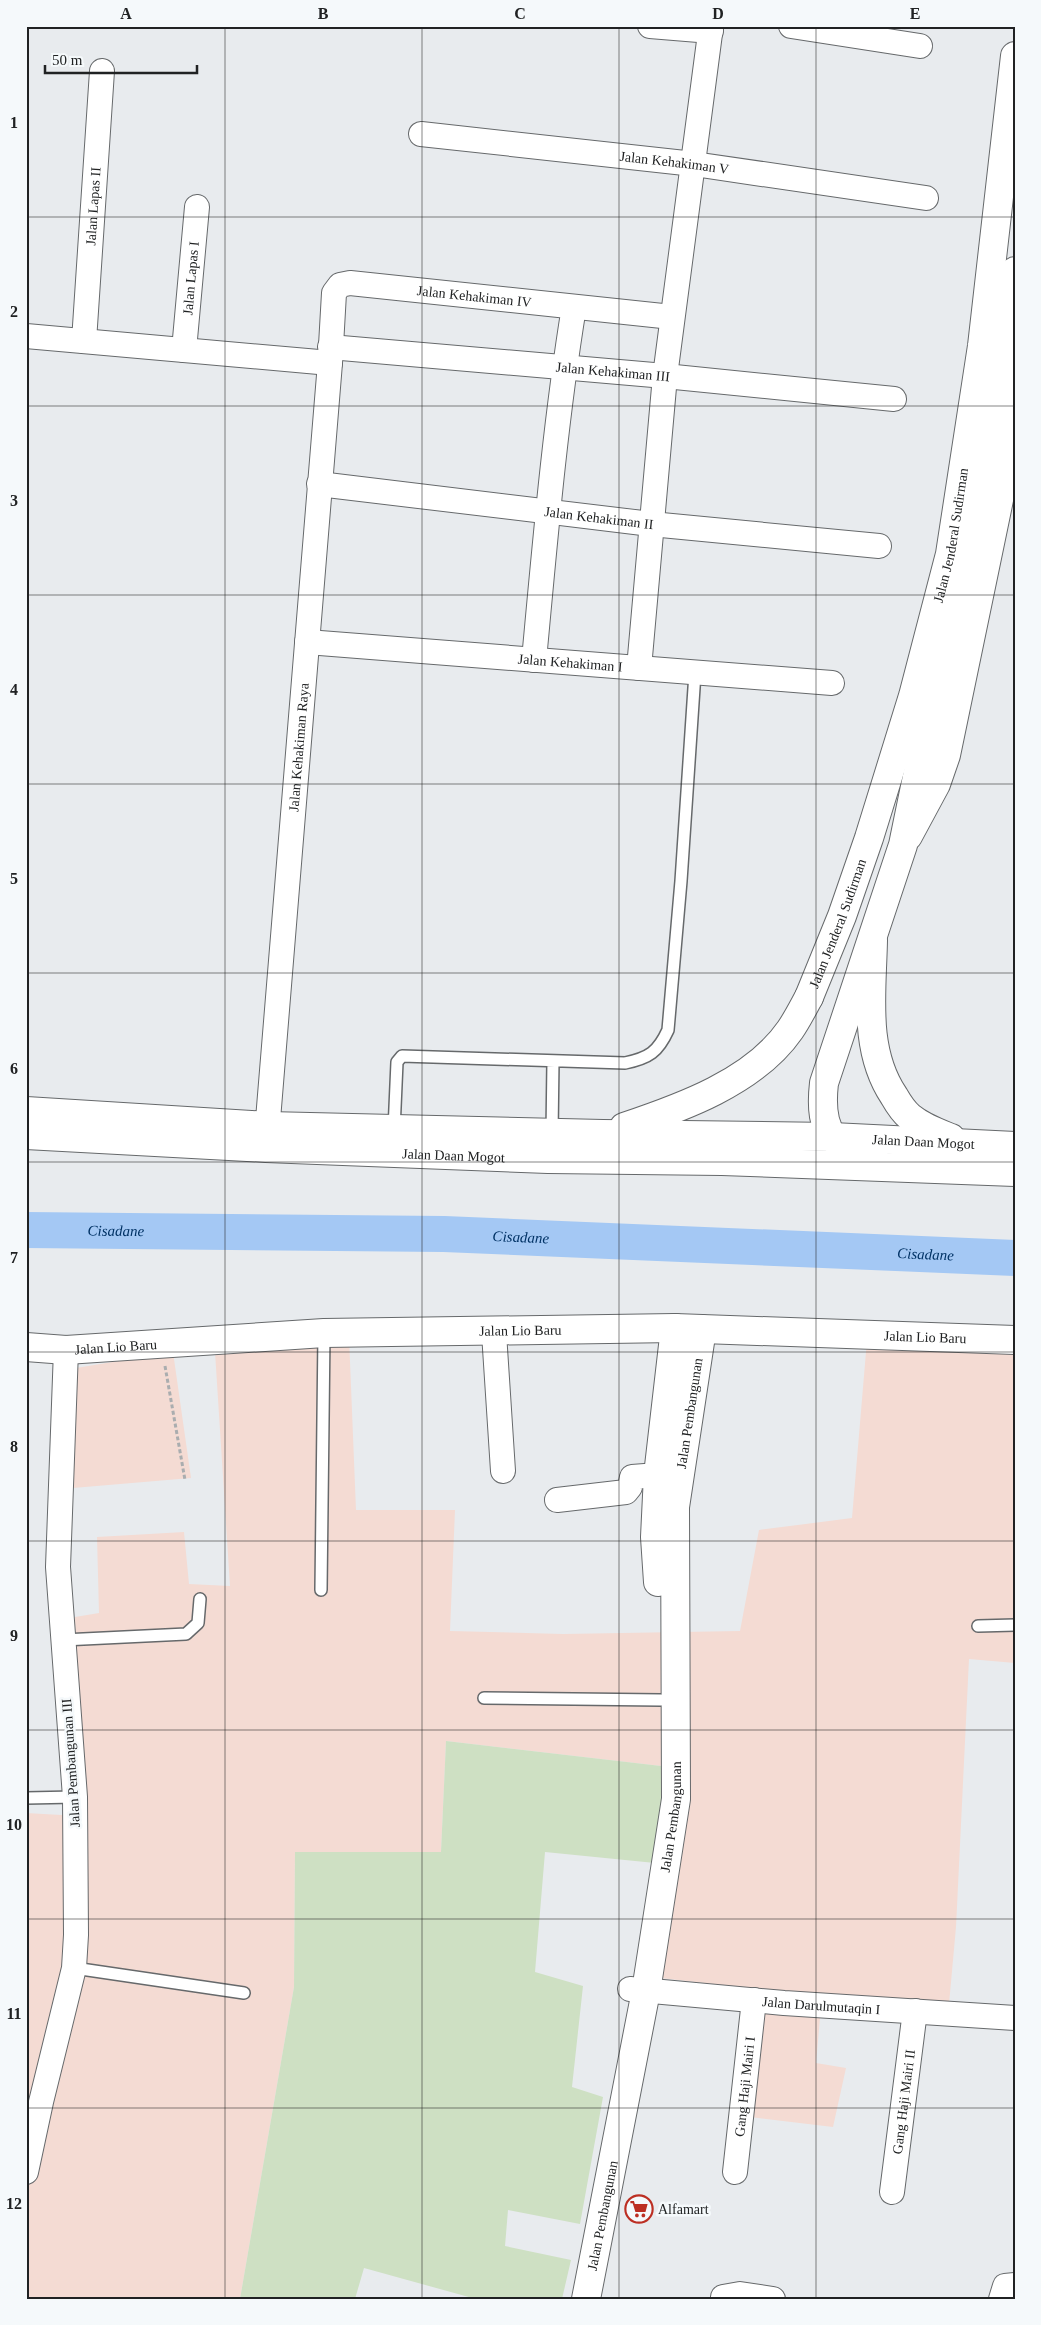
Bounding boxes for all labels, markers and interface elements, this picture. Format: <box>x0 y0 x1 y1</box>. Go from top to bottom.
text: A <box>120 5 132 22</box>
text: B <box>318 5 329 22</box>
text: C <box>514 5 526 22</box>
text: D <box>712 5 724 22</box>
text: E <box>910 5 920 22</box>
scale bar <box>45 42 198 74</box>
text: 50 m <box>52 52 83 68</box>
text: 1 <box>10 114 18 131</box>
street label: Jalan Kehakiman V <box>619 148 730 177</box>
street label: Jalan Lapas II <box>83 166 103 246</box>
street label: Jalan Lapas I <box>180 240 201 316</box>
street label: Jalan Kehakiman IV <box>416 283 532 310</box>
text: 2 <box>10 303 18 320</box>
street label: Jalan Kehakiman III <box>555 359 671 384</box>
street label: Jalan Jenderal Sudirman <box>930 467 971 604</box>
text: 3 <box>10 492 18 509</box>
street label: Jalan Kehakiman II <box>544 504 654 532</box>
street label: Jalan Kehakiman I <box>517 651 623 674</box>
text: 4 <box>10 681 18 698</box>
street label: Jalan Kehakiman Raya <box>286 682 311 812</box>
street label: Jalan Jenderal Sudirman <box>806 857 869 990</box>
text: 5 <box>10 870 18 887</box>
text: 6 <box>10 1060 18 1077</box>
street label: Jalan Daan Mogot <box>872 1131 975 1152</box>
street label: Jalan Daan Mogot <box>402 1146 505 1165</box>
water label: Cisadane <box>88 1223 145 1239</box>
water label: Cisadane <box>492 1228 550 1246</box>
water label: Cisadane <box>897 1245 955 1263</box>
text: 7 <box>10 1249 18 1266</box>
street label: Jalan Lio Baru <box>479 1322 562 1338</box>
street label: Jalan Lio Baru <box>884 1328 967 1346</box>
street label: Jalan Lio Baru <box>74 1337 157 1357</box>
street label: Jalan Pembangunan <box>673 1357 705 1470</box>
text: 8 <box>10 1438 18 1455</box>
text: 9 <box>10 1627 18 1644</box>
street label: Jalan Pembangunan III <box>59 1698 83 1828</box>
street label: Jalan Pembangunan <box>657 1761 684 1873</box>
text: 10 <box>6 1816 22 1833</box>
street label: Jalan Darulmutaqin I <box>762 1994 881 2017</box>
text: 11 <box>6 2005 22 2022</box>
street label: Gang Haji Mairi I <box>731 2035 757 2137</box>
street label: Gang Haji Mairi II <box>889 2048 918 2155</box>
street label: Jalan Pembangunan <box>584 2159 620 2272</box>
supermarket icon: Alfamart <box>624 2194 654 2224</box>
text: 12 <box>6 2195 22 2212</box>
place label: Alfamart <box>658 2202 709 2217</box>

